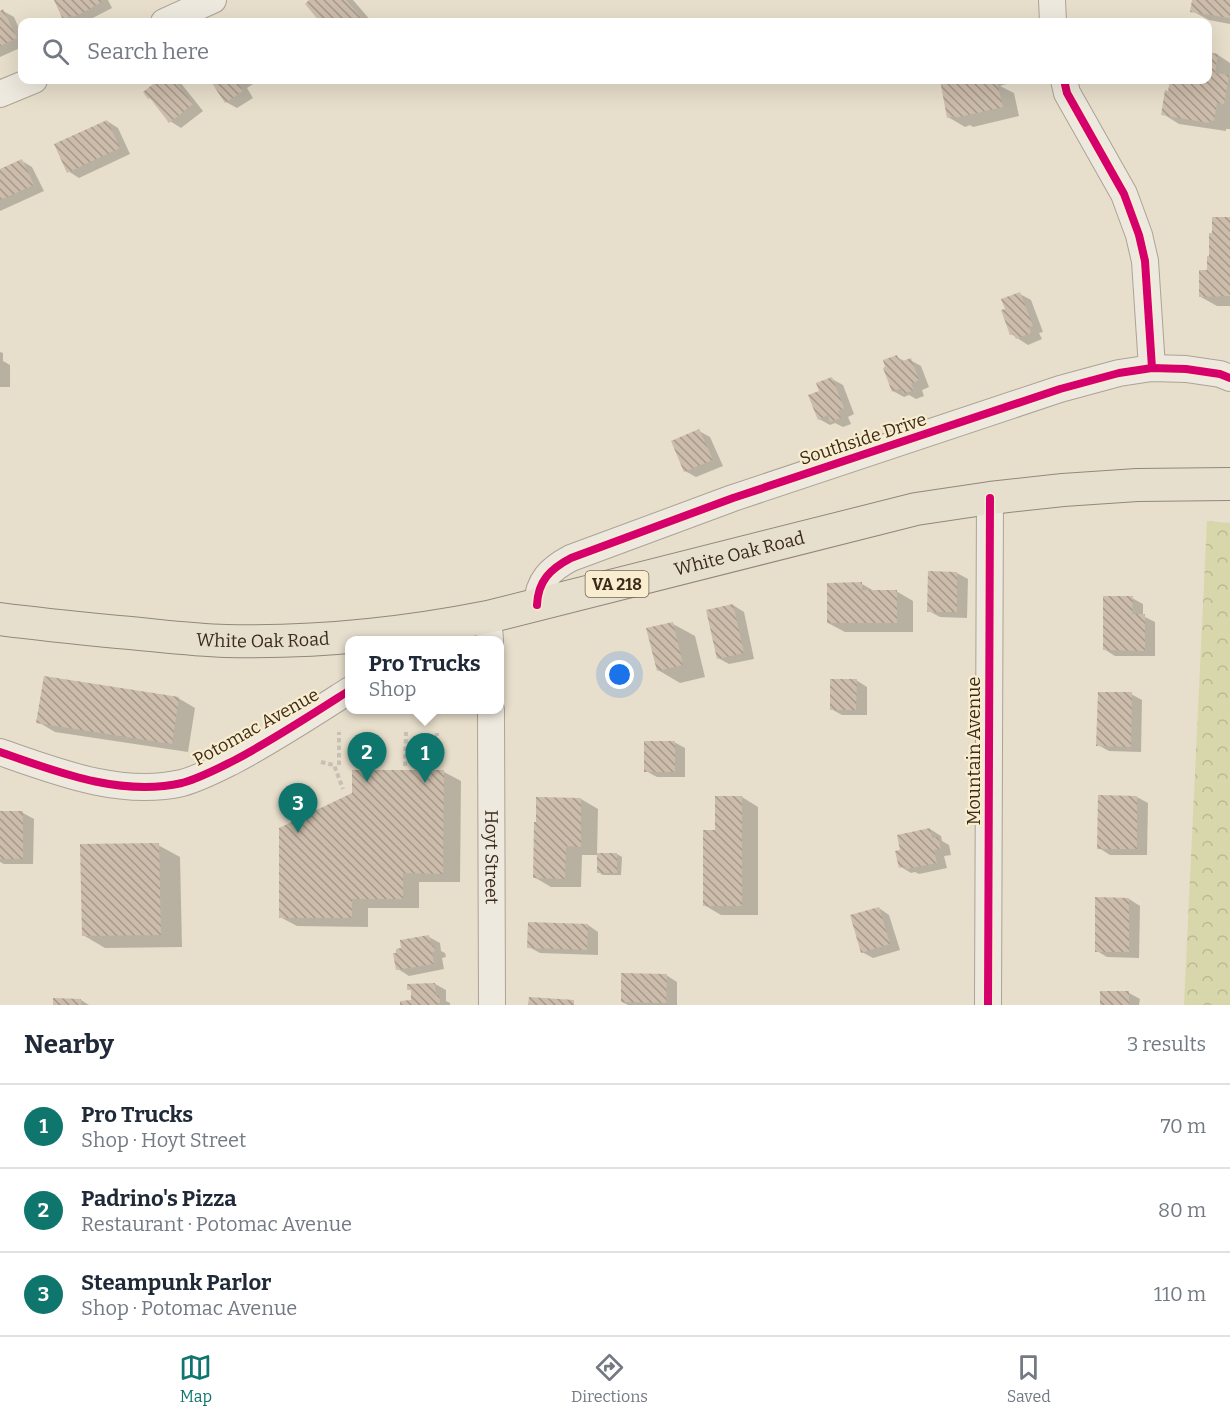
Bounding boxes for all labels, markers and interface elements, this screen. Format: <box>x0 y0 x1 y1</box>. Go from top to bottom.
search box <box>18 18 1212 84</box>
icon: search <box>39 35 72 68</box>
text: Search here <box>87 38 209 65</box>
street label: Southside Drive <box>797 408 929 470</box>
street label: White Oak Road <box>672 526 807 581</box>
road number: VA 218 <box>586 571 648 597</box>
street label: White Oak Road <box>195 627 331 652</box>
popup <box>345 636 504 714</box>
text: Pro Trucks <box>368 650 481 677</box>
your location <box>605 660 634 689</box>
text: Shop <box>368 677 416 701</box>
street label: Mountain Avenue <box>963 677 985 825</box>
street label: Potomac Avenue <box>189 683 323 771</box>
pin: 2 <box>348 732 386 782</box>
pin: 1 <box>406 734 444 783</box>
pin: 3 <box>278 784 318 833</box>
street label: Hoyt Street <box>480 810 503 905</box>
text: Nearby <box>24 1029 114 1060</box>
text: 3 results <box>1127 1032 1206 1056</box>
text: Pro Trucks <box>81 1101 193 1128</box>
text: 1 <box>39 1114 48 1138</box>
text: 70 m <box>1160 1114 1206 1138</box>
text: Shop · Hoyt Street <box>81 1128 246 1152</box>
text: Padrino's Pizza <box>81 1185 237 1212</box>
text: 2 <box>38 1198 49 1222</box>
text: 80 m <box>1158 1198 1206 1222</box>
text: Restaurant · Potomac Avenue <box>81 1212 352 1236</box>
text: Steampunk Parlor <box>81 1269 271 1296</box>
text: 3 <box>38 1282 49 1306</box>
text: 110 m <box>1154 1282 1206 1306</box>
text: Shop · Potomac Avenue <box>81 1296 297 1320</box>
tab: Map <box>179 1351 212 1406</box>
tab: Directions <box>571 1351 648 1406</box>
tab: Saved <box>1007 1351 1051 1406</box>

